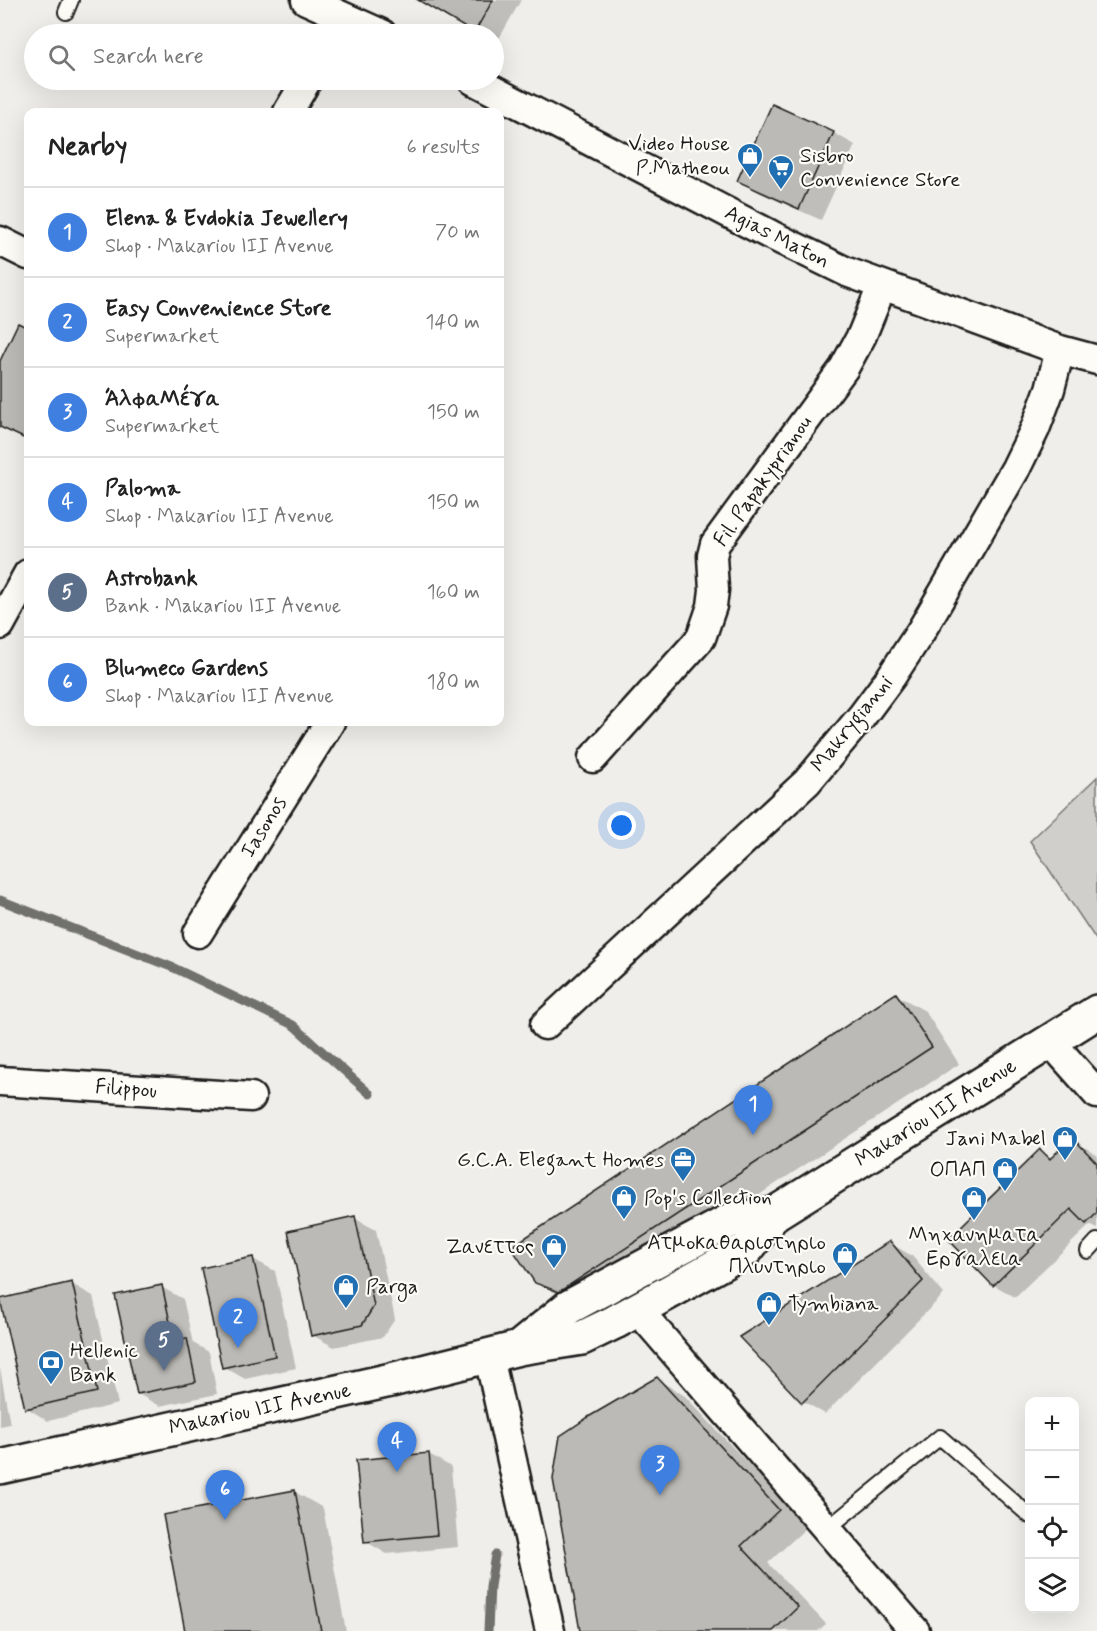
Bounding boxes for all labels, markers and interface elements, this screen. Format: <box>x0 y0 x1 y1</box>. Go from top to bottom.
search box <box>24 24 504 90</box>
icon: search <box>45 41 78 74</box>
text: Search here <box>93 43 204 71</box>
text: Nearby <box>48 130 127 164</box>
place label: Video House P.Matheou <box>628 130 730 182</box>
text: 6 results <box>407 134 480 161</box>
shop icon: Video House P.Matheou <box>735 141 765 179</box>
place label: Sisbro Convenience Store <box>800 142 960 194</box>
supermarket icon: Sisbro Convenience Store <box>766 153 796 191</box>
street label: Agias Maton <box>720 199 834 275</box>
text: Elena & Evdokia Jewellery <box>105 205 348 233</box>
text: 1 <box>63 219 72 246</box>
text: 70 m <box>435 219 480 246</box>
text: Shop · Makariou III Avenue <box>105 233 334 260</box>
text: Easy Convenience Store <box>105 295 331 323</box>
text: 2 <box>63 309 72 336</box>
text: 140 m <box>426 309 480 336</box>
text: Supermarket <box>105 323 219 350</box>
text: ΆλφαΜέγα <box>105 385 220 413</box>
text: 3 <box>63 399 72 426</box>
text: 150 m <box>427 399 480 426</box>
street label: Fil. Papakyprianou <box>707 410 819 552</box>
text: Supermarket <box>105 413 219 440</box>
text: Paloma <box>105 475 180 503</box>
text: 4 <box>62 489 73 516</box>
text: 150 m <box>427 489 480 516</box>
text: Shop · Makariou III Avenue <box>105 503 334 530</box>
text: Astrobank <box>105 565 198 593</box>
text: 5 <box>62 579 74 606</box>
text: 160 m <box>427 579 480 606</box>
text: Bank · Makariou III Avenue <box>105 593 341 620</box>
text: Blumeco Gardens <box>105 655 268 683</box>
text: 6 <box>62 669 73 696</box>
text: 180 m <box>427 669 480 696</box>
street label: Makrygianni <box>804 670 901 779</box>
text: Shop · Makariou III Avenue <box>105 683 334 710</box>
street label: Iasonos <box>234 791 294 863</box>
your location <box>607 811 636 840</box>
street label: Makariou III Avenue <box>850 1052 1022 1174</box>
street label: Filippou <box>94 1073 158 1105</box>
pin: 1 <box>734 1086 772 1135</box>
shop icon: Jani Mabel <box>1050 1124 1080 1162</box>
place label: Jani Mabel <box>945 1125 1046 1153</box>
office icon: G.C.A. Elegant Homes <box>668 1145 698 1183</box>
place label: G.C.A. Elegant Homes <box>457 1146 664 1176</box>
shop icon: ΟΠΑΠ <box>990 1155 1020 1193</box>
place label: ΟΠΑΠ <box>930 1156 986 1184</box>
shop icon: Pop's Collection <box>609 1183 639 1221</box>
place label: Pop's Collection <box>644 1184 772 1212</box>
shop icon: Μηχανηματα Εργαλεια <box>959 1184 989 1222</box>
place label: Μηχανηματα Εργαλεια <box>908 1221 1040 1273</box>
place label: Ατμοκαθαριστηριο Πλυντηριο <box>647 1229 826 1281</box>
shop icon: Ζανεττος <box>539 1232 569 1270</box>
place label: Ζανεττος <box>446 1233 534 1261</box>
shop icon: Ατμοκαθαριστηριο Πλυντηριο <box>830 1240 860 1278</box>
shop icon: Parga <box>331 1272 361 1310</box>
place label: Parga <box>366 1273 418 1302</box>
shop icon: Tymbiana <box>754 1289 784 1327</box>
place label: Tymbiana <box>788 1290 879 1318</box>
pin: 2 <box>218 1298 258 1348</box>
pin: 5 <box>144 1322 184 1371</box>
place label: Hellenic Bank <box>70 1337 138 1389</box>
bank icon: Hellenic Bank <box>36 1348 66 1386</box>
street label: Makariou III Avenue <box>166 1376 354 1442</box>
map controls <box>1025 1397 1079 1613</box>
button: + <box>1025 1397 1079 1451</box>
pin: 4 <box>378 1422 416 1472</box>
pin: 3 <box>640 1446 680 1495</box>
button: − <box>1025 1451 1079 1505</box>
pin: 6 <box>206 1470 244 1520</box>
button: locate <box>1025 1505 1079 1559</box>
button: layers <box>1025 1559 1079 1613</box>

